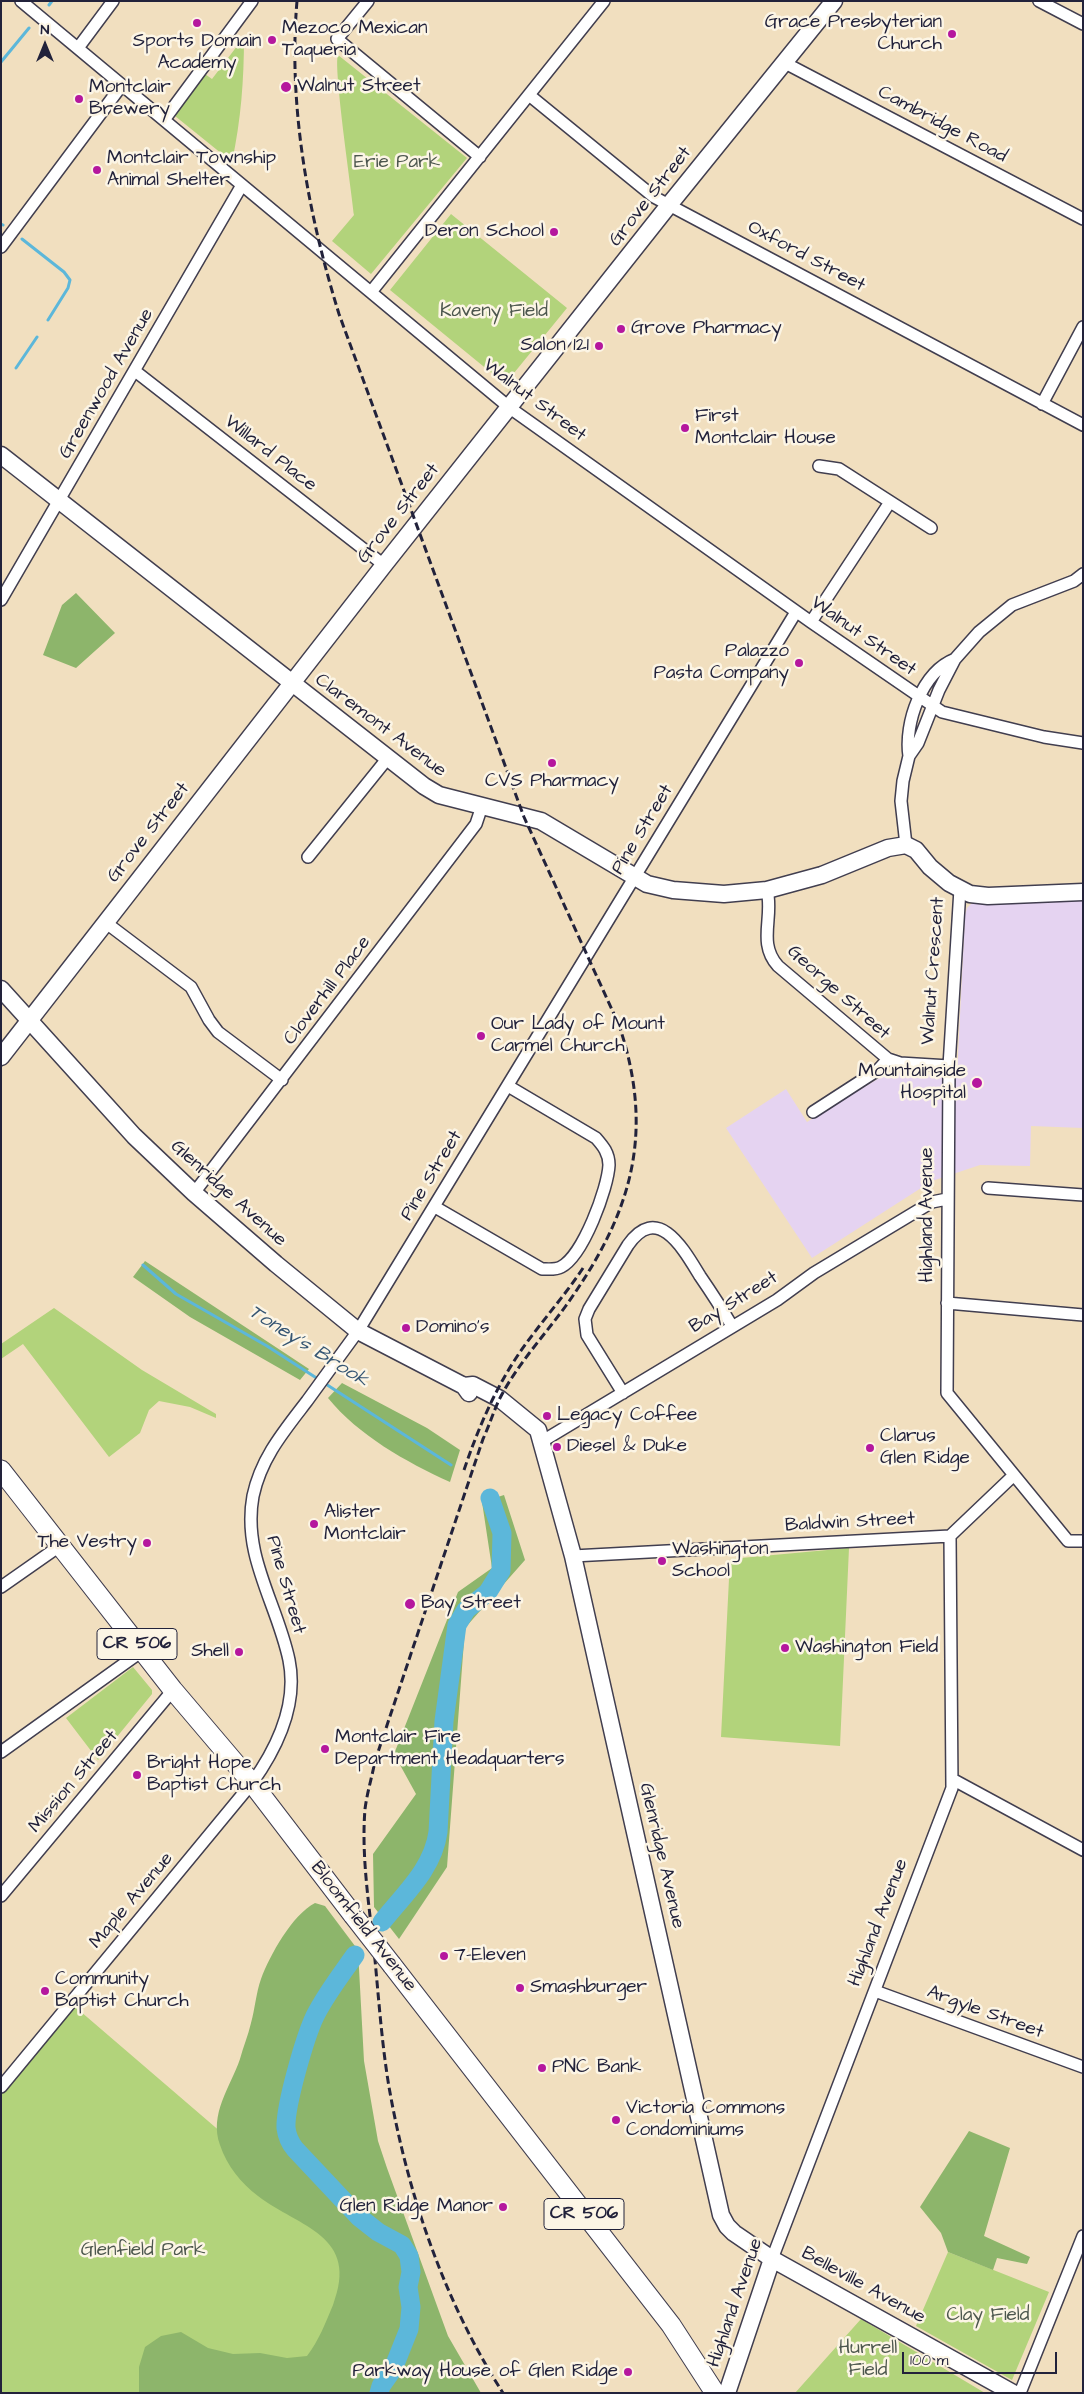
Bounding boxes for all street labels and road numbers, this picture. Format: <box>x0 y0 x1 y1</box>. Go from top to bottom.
street label: Cambridge Road <box>874 81 1010 169</box>
street label: Grove Street <box>605 142 697 252</box>
street label: Oxford Street <box>743 216 869 298</box>
street label: Greenwood Avenue <box>55 305 159 463</box>
street label: Walnut Street <box>478 355 590 447</box>
street label: Willard Place <box>219 411 321 497</box>
street label: Grove Street <box>353 459 445 569</box>
street label: Walnut Street <box>806 592 920 682</box>
street label: Claremont Avenue <box>310 669 450 783</box>
street label: Grove Street <box>103 778 195 888</box>
street label: Pine Street <box>607 781 679 879</box>
street label: Walnut Crescent <box>917 896 951 1046</box>
street label: Cloverhill Place <box>280 932 376 1050</box>
street label: George Street <box>782 941 894 1045</box>
street label: Pine Street <box>396 1127 468 1225</box>
street label: Glenridge Avenue <box>165 1136 291 1252</box>
street label: Highland Avenue <box>917 1148 939 1282</box>
street label: Bay Street <box>686 1267 782 1339</box>
street label: Baldwin Street <box>785 1508 915 1538</box>
street label: Pine Street <box>260 1533 310 1637</box>
road number: CR 506 <box>97 1628 177 1660</box>
street label: Mission Street <box>24 1726 124 1838</box>
street label: Glenridge Avenue <box>633 1781 689 1931</box>
street label: Maple Avenue <box>85 1848 179 1954</box>
street label: Highland Avenue <box>844 1856 914 1990</box>
street label: Bloomfield Avenue <box>305 1857 421 1997</box>
street label: Argyle Street <box>924 1981 1046 2045</box>
road number: CR 506 <box>544 2198 624 2230</box>
street label: Highland Avenue <box>703 2236 769 2370</box>
street label: Belleville Avenue <box>797 2242 929 2330</box>

